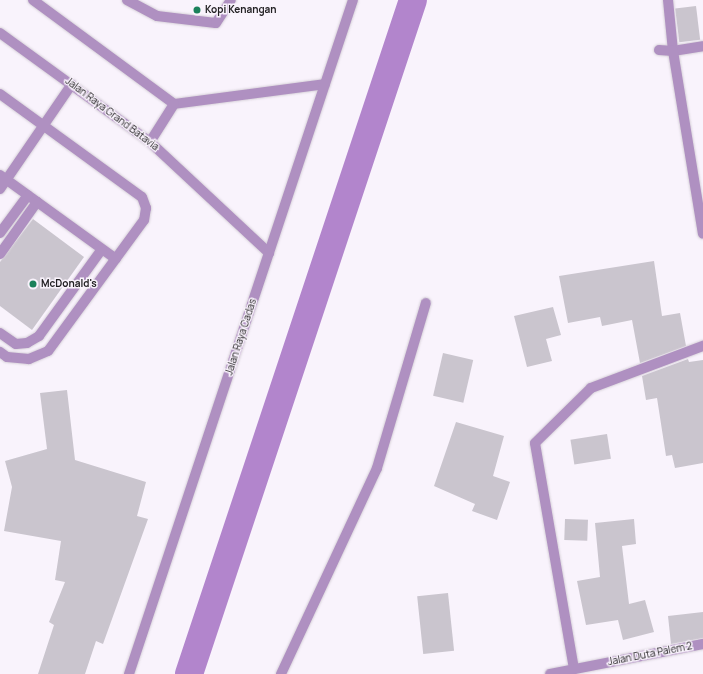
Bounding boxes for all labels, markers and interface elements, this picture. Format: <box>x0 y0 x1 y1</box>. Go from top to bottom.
place label: Kopi Kenangan <box>205 4 277 16</box>
marker: Kopi Kenangan <box>192 5 202 15</box>
street label: Jalan Raya Grand Batavia <box>63 75 161 153</box>
place label: McDonald's <box>41 278 97 290</box>
marker: McDonald's <box>28 279 38 289</box>
street label: Jalan Raya Cadas <box>223 297 259 377</box>
street label: Jalan Duta Palem 2 <box>607 640 693 668</box>

